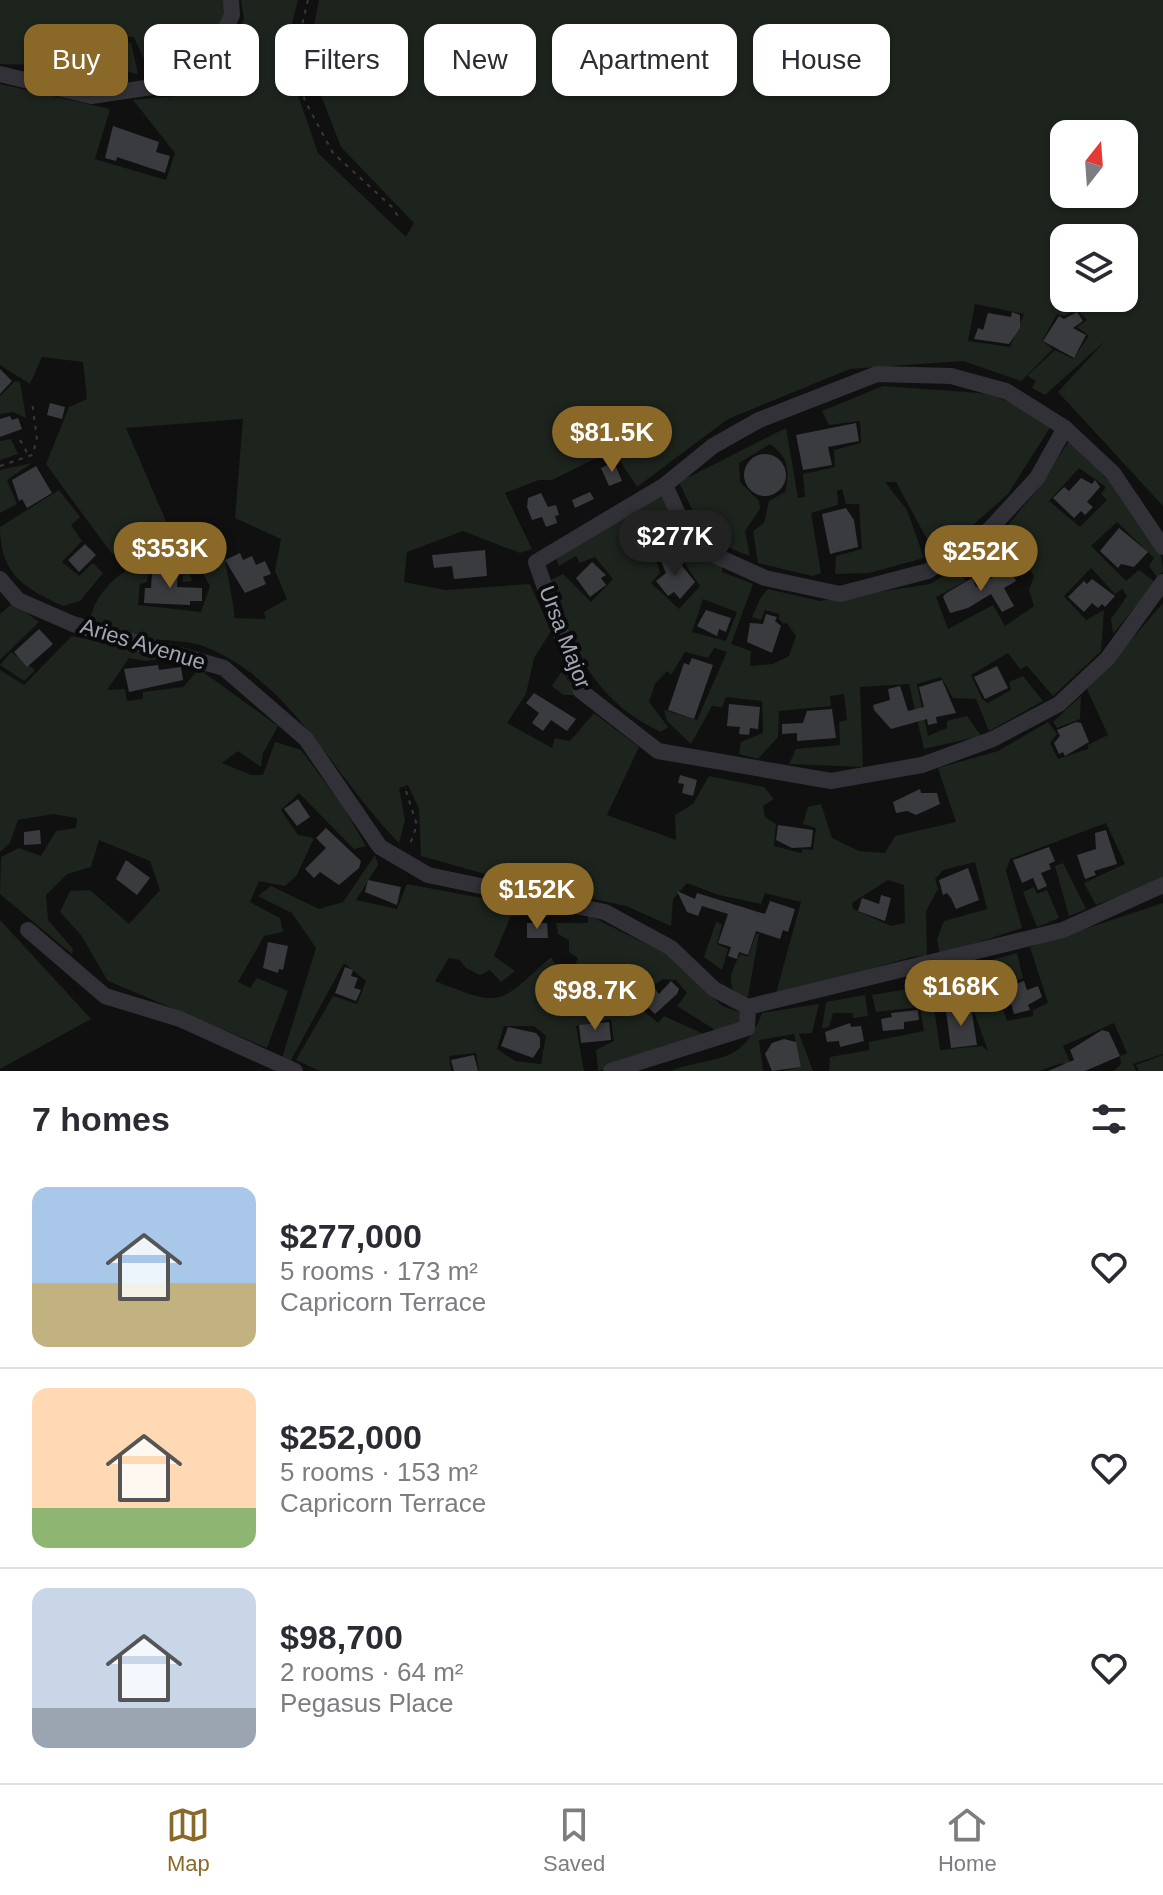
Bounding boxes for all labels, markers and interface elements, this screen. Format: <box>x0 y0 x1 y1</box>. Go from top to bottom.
chip: Buy <box>24 24 128 96</box>
chip: Rent <box>144 24 259 96</box>
chip: Filters <box>275 24 408 96</box>
chip: New <box>424 24 536 96</box>
chip: Apartment <box>552 24 737 96</box>
chip: House <box>753 24 890 96</box>
north arrow <box>1050 120 1138 208</box>
map controls <box>1050 120 1138 312</box>
button: layers <box>1050 224 1138 312</box>
pin: $81.5K <box>547 406 677 474</box>
text: $81.5K <box>570 417 654 447</box>
pin: $277K <box>619 510 731 578</box>
text: $277K <box>637 521 713 551</box>
pin: $353K <box>114 522 226 590</box>
pin: $252K <box>925 525 1037 593</box>
text: $353K <box>132 533 208 563</box>
text: $252K <box>943 536 1019 566</box>
street label: Ursa Major <box>534 582 596 692</box>
street label: Aries Avenue <box>78 613 208 675</box>
pin: $152K <box>481 863 593 931</box>
text: $152K <box>499 874 575 904</box>
pin: $168K <box>905 960 1017 1028</box>
pin: $98.7K <box>530 964 660 1032</box>
text: $168K <box>923 971 999 1001</box>
text: $98.7K <box>553 975 637 1005</box>
icon: filters <box>1087 1097 1131 1141</box>
text: 7 homes <box>32 1100 170 1138</box>
text: $277,000 <box>280 1217 422 1255</box>
icon: home <box>96 1219 192 1315</box>
icon: heart <box>1087 1245 1131 1289</box>
text: 5 rooms · 173 m² <box>280 1256 478 1286</box>
text: Capricorn Terrace <box>280 1287 486 1317</box>
text: $252,000 <box>280 1418 422 1456</box>
icon: home <box>96 1420 192 1516</box>
icon: heart <box>1087 1446 1131 1490</box>
text: 5 rooms · 153 m² <box>280 1457 478 1487</box>
text: Capricorn Terrace <box>280 1488 486 1518</box>
text: $98,700 <box>280 1618 403 1656</box>
icon: home <box>96 1620 192 1716</box>
icon: heart <box>1087 1646 1131 1690</box>
text: 2 rooms · 64 m² <box>280 1657 464 1687</box>
text: Pegasus Place <box>280 1688 453 1718</box>
tab: Map <box>166 1803 210 1877</box>
tab: Saved <box>543 1803 605 1877</box>
tab: Home <box>938 1803 997 1877</box>

